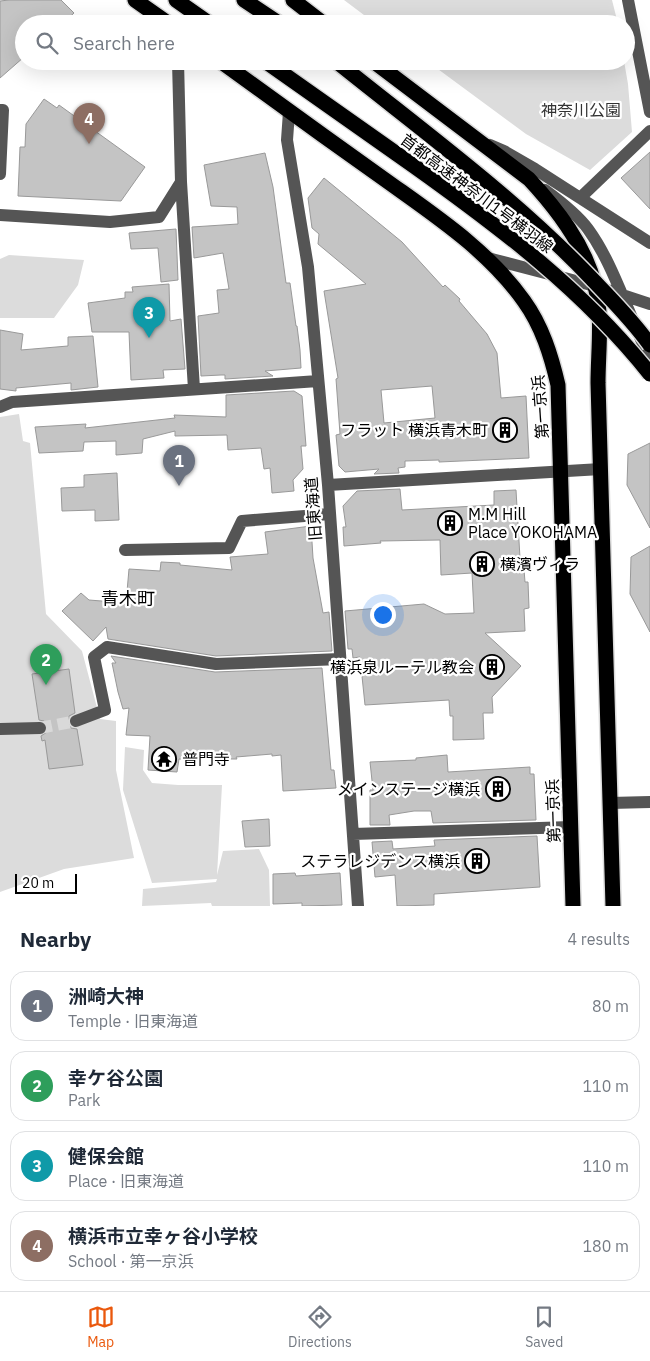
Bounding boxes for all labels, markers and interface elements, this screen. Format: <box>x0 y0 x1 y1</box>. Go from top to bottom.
search box <box>15 15 635 70</box>
icon: search <box>33 29 61 57</box>
text: Search here <box>73 31 175 55</box>
park label: 神奈川公園 <box>541 100 621 120</box>
pin: 4 <box>73 103 105 144</box>
street label: 首都高速神奈川1号横羽線 <box>397 129 557 257</box>
pin: 3 <box>133 297 165 338</box>
street label: 第一京浜 <box>528 374 552 440</box>
building icon: フラット 横浜青木町 <box>492 417 518 443</box>
place label: フラット 横浜青木町 <box>340 420 488 440</box>
pin: 1 <box>163 445 195 486</box>
street label: 旧東海道 <box>301 476 325 542</box>
place label: M.M Hill Place YOKOHAMA <box>468 504 597 542</box>
building icon: M.M Hill Place YOKOHAMA <box>437 510 463 536</box>
building icon: 横濱ヴィラ <box>469 551 495 577</box>
place label: 横濱ヴィラ <box>500 554 580 574</box>
district label: 青木町 <box>101 587 155 610</box>
your location <box>370 602 396 628</box>
pin: 2 <box>30 644 62 685</box>
building icon: 横浜泉ルーテル教会 <box>479 654 505 680</box>
place label: 横浜泉ルーテル教会 <box>330 657 474 677</box>
temple icon: 普門寺 <box>151 746 177 772</box>
place label: 普門寺 <box>182 749 230 769</box>
building icon: メインステージ横浜 <box>485 776 511 802</box>
place label: メインステージ横浜 <box>337 779 480 799</box>
street label: 第一京浜 <box>542 779 564 843</box>
building icon: ステラレジデンス横浜 <box>464 848 490 874</box>
place label: ステラレジデンス横浜 <box>300 851 460 871</box>
scale bar <box>15 871 78 894</box>
text: 20 m <box>22 874 54 892</box>
text: Nearby <box>20 925 91 953</box>
text: 4 results <box>567 929 630 949</box>
text: 洲崎大神 <box>68 984 144 1008</box>
text: 1 <box>32 996 42 1016</box>
text: 80 m <box>592 996 629 1016</box>
text: Temple · 旧東海道 <box>68 1011 198 1031</box>
text: 幸ケ谷公園 <box>68 1066 163 1090</box>
text: 2 <box>32 1076 42 1096</box>
text: 110 m <box>582 1076 629 1096</box>
text: Park <box>68 1090 100 1110</box>
text: 健保会館 <box>68 1144 144 1168</box>
text: 3 <box>32 1156 42 1176</box>
text: 110 m <box>582 1156 629 1176</box>
text: Place · 旧東海道 <box>68 1171 184 1191</box>
text: 横浜市立幸ヶ谷小学校 <box>68 1224 258 1248</box>
text: 4 <box>32 1236 42 1256</box>
text: 180 m <box>582 1236 629 1256</box>
text: School · 第一京浜 <box>68 1251 193 1271</box>
tab: Map <box>87 1303 115 1351</box>
tab: Directions <box>288 1303 352 1351</box>
tab: Saved <box>525 1303 563 1351</box>

